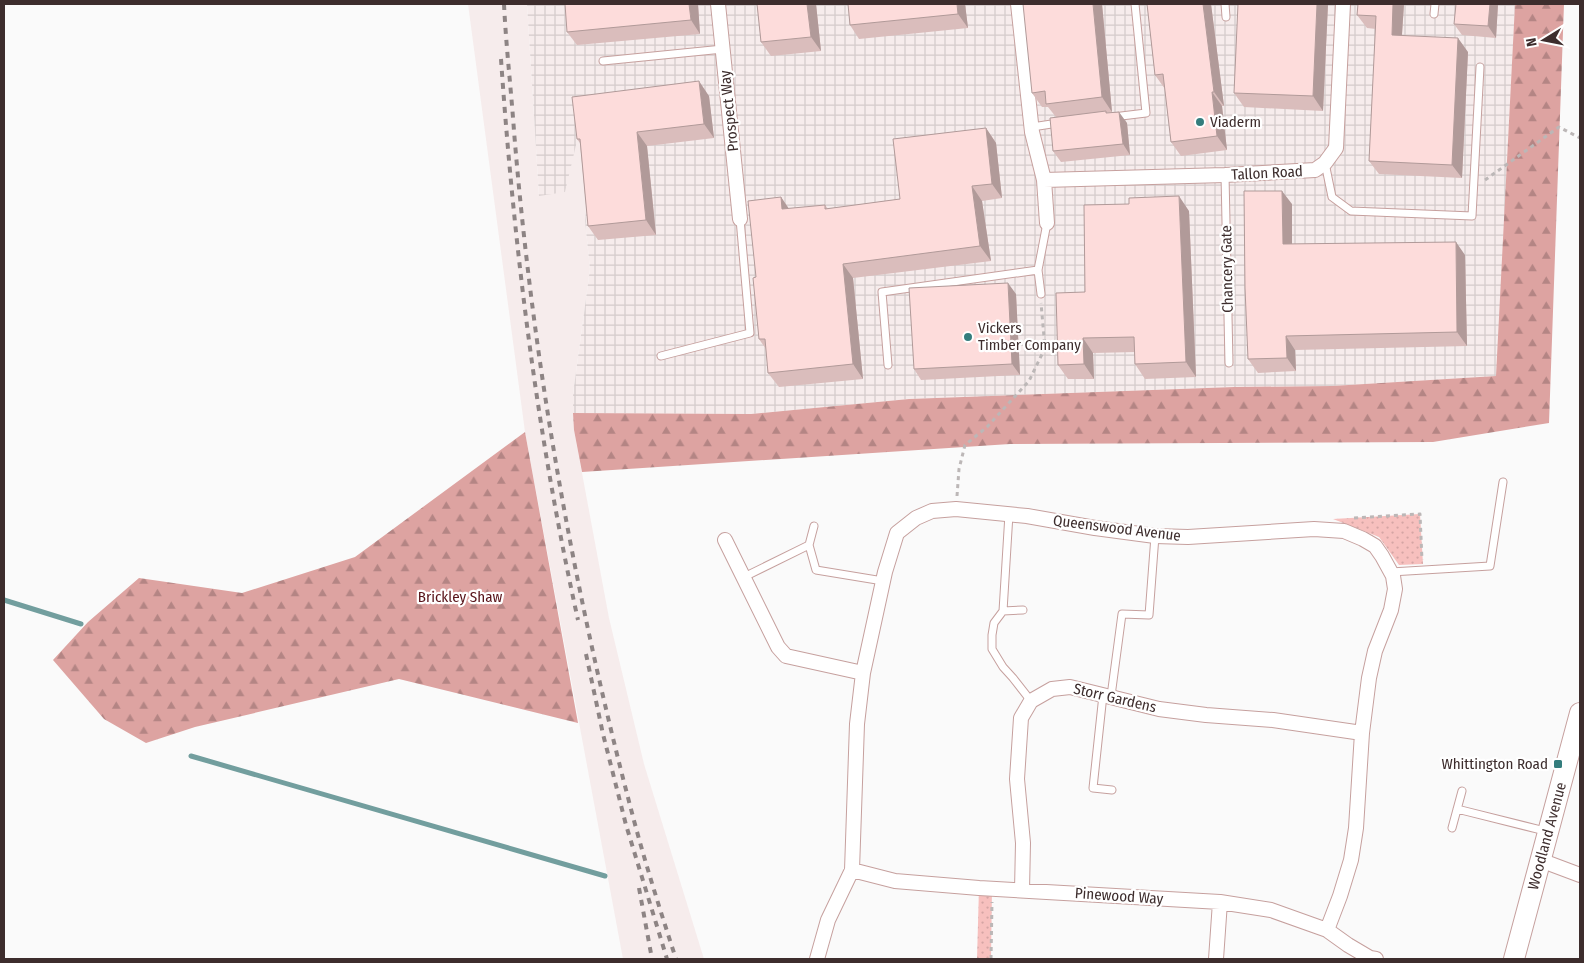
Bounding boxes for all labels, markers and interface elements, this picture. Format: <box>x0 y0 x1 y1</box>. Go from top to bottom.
north arrow <box>1519 15 1569 65</box>
text: N <box>1523 37 1541 48</box>
street label: Prospect Way <box>716 69 742 152</box>
place label: Viaderm <box>1210 113 1261 131</box>
marker: Viaderm <box>1194 116 1206 128</box>
street label: Tallon Road <box>1231 162 1303 184</box>
street label: Chancery Gate <box>1217 225 1237 313</box>
place label: Vickers Timber Company <box>978 319 1081 354</box>
marker: Vickers Timber Company <box>962 331 974 343</box>
street label: Queenswood Avenue <box>1052 511 1182 545</box>
park label: Brickley Shaw <box>418 588 502 606</box>
street label: Storr Gardens <box>1072 680 1158 716</box>
place label: Whittington Road <box>1441 755 1548 773</box>
marker: Whittington Road <box>1552 758 1564 770</box>
street label: Woodland Avenue <box>1524 780 1570 892</box>
street label: Pinewood Way <box>1074 884 1164 908</box>

